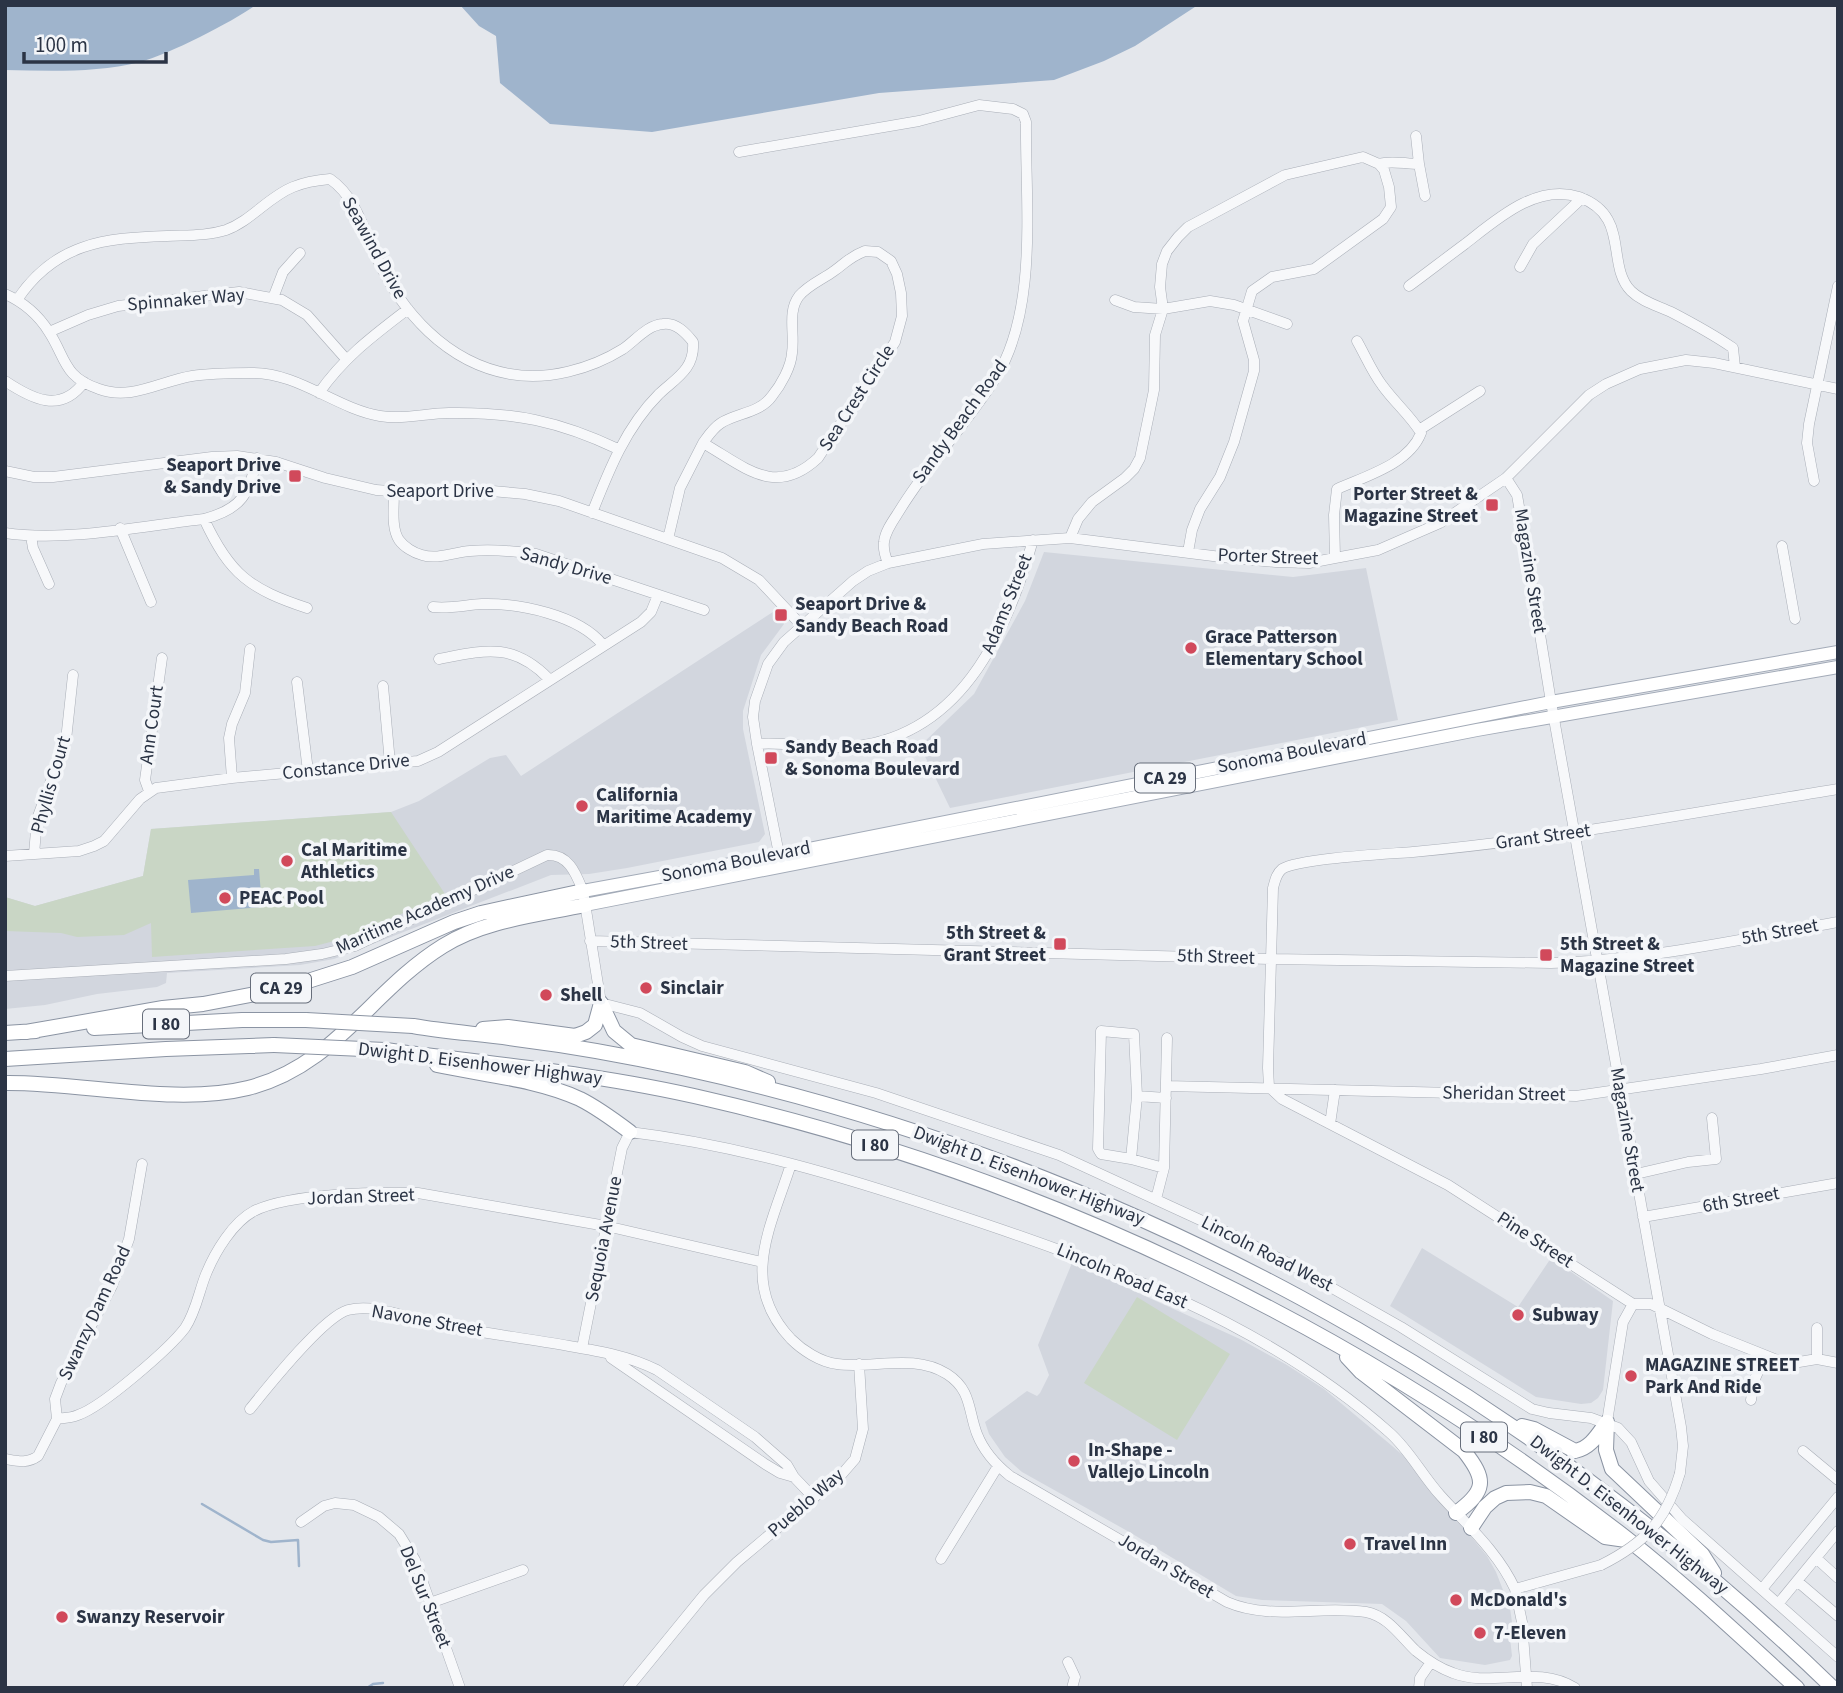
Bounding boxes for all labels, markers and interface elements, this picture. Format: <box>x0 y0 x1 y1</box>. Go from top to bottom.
scale bar <box>24 21 166 65</box>
text: 100 m <box>35 30 88 60</box>
street label: Seawind Drive <box>335 192 413 304</box>
street label: Spinnaker Way <box>126 281 246 319</box>
street label: Sea Crest Circle <box>812 339 902 457</box>
street label: Sandy Beach Road <box>906 355 1014 489</box>
place label: Seaport Drive & Sandy Drive <box>164 452 281 501</box>
marker: Seaport Drive & Sandy Drive <box>287 468 303 484</box>
street label: Seaport Drive <box>386 478 494 505</box>
place label: Porter Street & Magazine Street <box>1344 481 1478 530</box>
marker: Porter Street & Magazine Street <box>1484 497 1500 513</box>
street label: Magazine Street <box>1507 507 1553 636</box>
street label: Sandy Drive <box>517 540 615 592</box>
street label: Porter Street <box>1217 542 1319 572</box>
street label: Adams Street <box>975 549 1040 658</box>
place label: Seaport Drive & Sandy Beach Road <box>795 591 948 640</box>
marker: Seaport Drive & Sandy Beach Road <box>773 607 789 623</box>
place label: Grace Patterson Elementary School <box>1205 624 1363 673</box>
marker: Grace Patterson Elementary School <box>1183 640 1199 656</box>
street label: Ann Court <box>133 683 171 766</box>
street label: Sonoma Boulevard <box>1215 725 1369 781</box>
street label: Phyllis Court <box>24 732 78 837</box>
place label: Sandy Beach Road & Sonoma Boulevard <box>785 734 960 783</box>
street label: Constance Drive <box>281 747 411 787</box>
marker: Sandy Beach Road & Sonoma Boulevard <box>763 750 779 766</box>
road number: CA 29 <box>1135 764 1195 792</box>
place label: California Maritime Academy <box>596 782 752 831</box>
marker: California Maritime Academy <box>574 798 590 814</box>
street label: Grant Street <box>1494 817 1593 857</box>
street label: Sonoma Boulevard <box>659 834 813 890</box>
place label: Cal Maritime Athletics <box>300 837 407 886</box>
marker: Cal Maritime Athletics <box>279 853 295 869</box>
street label: Maritime Academy Drive <box>332 858 518 962</box>
place label: PEAC Pool <box>239 885 324 912</box>
marker: PEAC Pool <box>217 890 233 906</box>
street label: 5th Street <box>1739 912 1821 952</box>
place label: 5th Street & Grant Street <box>943 920 1046 969</box>
street label: 5th Street <box>610 928 689 958</box>
place label: 5th Street & Magazine Street <box>1560 931 1694 980</box>
marker: 5th Street & Grant Street <box>1052 936 1068 952</box>
street label: 5th Street <box>1177 942 1256 972</box>
marker: 5th Street & Magazine Street <box>1538 947 1554 963</box>
road number: CA 29 <box>251 973 311 1002</box>
place label: Sinclair <box>660 975 724 1002</box>
marker: Sinclair <box>638 980 654 996</box>
place label: Shell <box>560 982 603 1009</box>
marker: Shell <box>538 987 554 1003</box>
road number: I 80 <box>143 1009 189 1038</box>
street label: Dwight D. Eisenhower Highway <box>356 1036 604 1092</box>
street label: Magazine Street <box>1603 1066 1651 1195</box>
street label: Sheridan Street <box>1442 1079 1566 1109</box>
street label: Dwight D. Eisenhower Highway <box>909 1119 1149 1233</box>
road number: I 80 <box>852 1130 898 1160</box>
street label: Sequoia Avenue <box>579 1174 629 1304</box>
street label: 6th Street <box>1700 1180 1782 1220</box>
street label: Jordan Street <box>307 1182 416 1212</box>
street label: Pine Street <box>1491 1205 1579 1275</box>
street label: Lincoln Road West <box>1196 1209 1338 1299</box>
street label: Lincoln Road East <box>1052 1236 1192 1316</box>
street label: Swanzy Dam Road <box>52 1241 138 1385</box>
street label: Navone Street <box>369 1298 485 1344</box>
place label: Subway <box>1532 1302 1599 1329</box>
marker: Subway <box>1510 1307 1526 1323</box>
place label: MAGAZINE STREET Park And Ride <box>1645 1352 1800 1401</box>
marker: MAGAZINE STREET Park And Ride <box>1623 1368 1639 1384</box>
road number: I 80 <box>1461 1422 1507 1452</box>
street label: Dwight D. Eisenhower Highway <box>1524 1429 1734 1601</box>
place label: In-Shape - Vallejo Lincoln <box>1087 1437 1209 1486</box>
marker: In-Shape - Vallejo Lincoln <box>1066 1453 1082 1469</box>
street label: Pueblo Way <box>762 1462 850 1544</box>
street label: Jordan Street <box>1113 1527 1220 1606</box>
place label: Travel Inn <box>1364 1531 1447 1558</box>
marker: Travel Inn <box>1342 1536 1358 1552</box>
street label: Del Sur Street <box>392 1542 458 1653</box>
place label: McDonald's <box>1470 1587 1567 1614</box>
marker: McDonald's <box>1448 1592 1464 1608</box>
place label: Swanzy Reservoir <box>76 1604 225 1631</box>
marker: Swanzy Reservoir <box>54 1609 70 1625</box>
place label: 7-Eleven <box>1494 1620 1566 1647</box>
marker: 7-Eleven <box>1472 1625 1488 1641</box>

